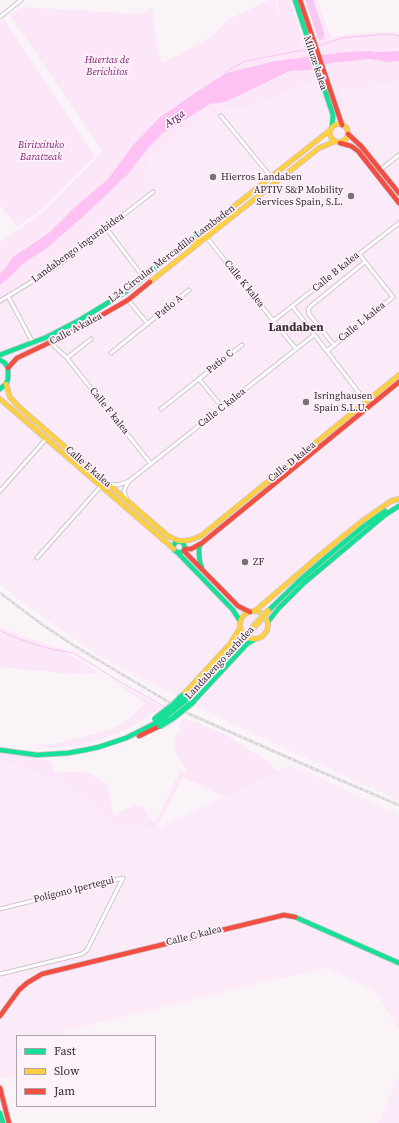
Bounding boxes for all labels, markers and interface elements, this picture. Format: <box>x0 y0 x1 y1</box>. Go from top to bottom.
street label: Miluze kalea <box>301 34 329 92</box>
park label: Huertas de Berichitos <box>85 54 129 78</box>
water label: Arga <box>162 107 188 131</box>
park label: Biritxituko Baratzeak <box>18 139 64 162</box>
place label: Hierros Landaben <box>221 171 302 183</box>
marker: Hierros Landaben <box>208 172 218 182</box>
place label: APTIV S&P Mobility Services Spain, S.L. <box>254 184 343 208</box>
marker: APTIV S&P Mobility Services Spain, S.L. <box>346 191 356 201</box>
street label: L24 Circular Mercadillo Lambaden <box>106 203 238 305</box>
street label: Landabengo ingurabidea <box>29 210 127 286</box>
street label: Calle B kalea <box>310 249 362 295</box>
street label: Calle K kalea <box>221 258 267 310</box>
street label: Patio A <box>153 292 185 322</box>
street label: Calle L kalea <box>336 299 388 345</box>
street label: Calle A kalea <box>48 310 104 348</box>
district label: Landaben <box>268 321 324 335</box>
street label: Patio C <box>204 347 236 377</box>
street label: Calle F kalea <box>87 385 131 437</box>
street label: Calle C kalea <box>196 386 248 430</box>
place label: Isringhausen Spain S.L.U. <box>314 390 373 414</box>
marker: Isringhausen Spain S.L.U. <box>301 397 311 407</box>
street label: Calle D kalea <box>266 439 318 485</box>
street label: Calle E kalea <box>63 444 113 490</box>
place label: ZF <box>253 556 264 568</box>
marker: ZF <box>240 557 250 567</box>
street label: Landabengo sarbidea <box>183 624 257 702</box>
street label: Polígono Ipertegui <box>32 874 116 906</box>
street label: Calle C kalea <box>165 923 223 949</box>
legend <box>16 1035 156 1107</box>
text: Fast <box>54 1043 76 1059</box>
text: Slow <box>54 1063 79 1079</box>
text: Jam <box>54 1083 75 1099</box>

